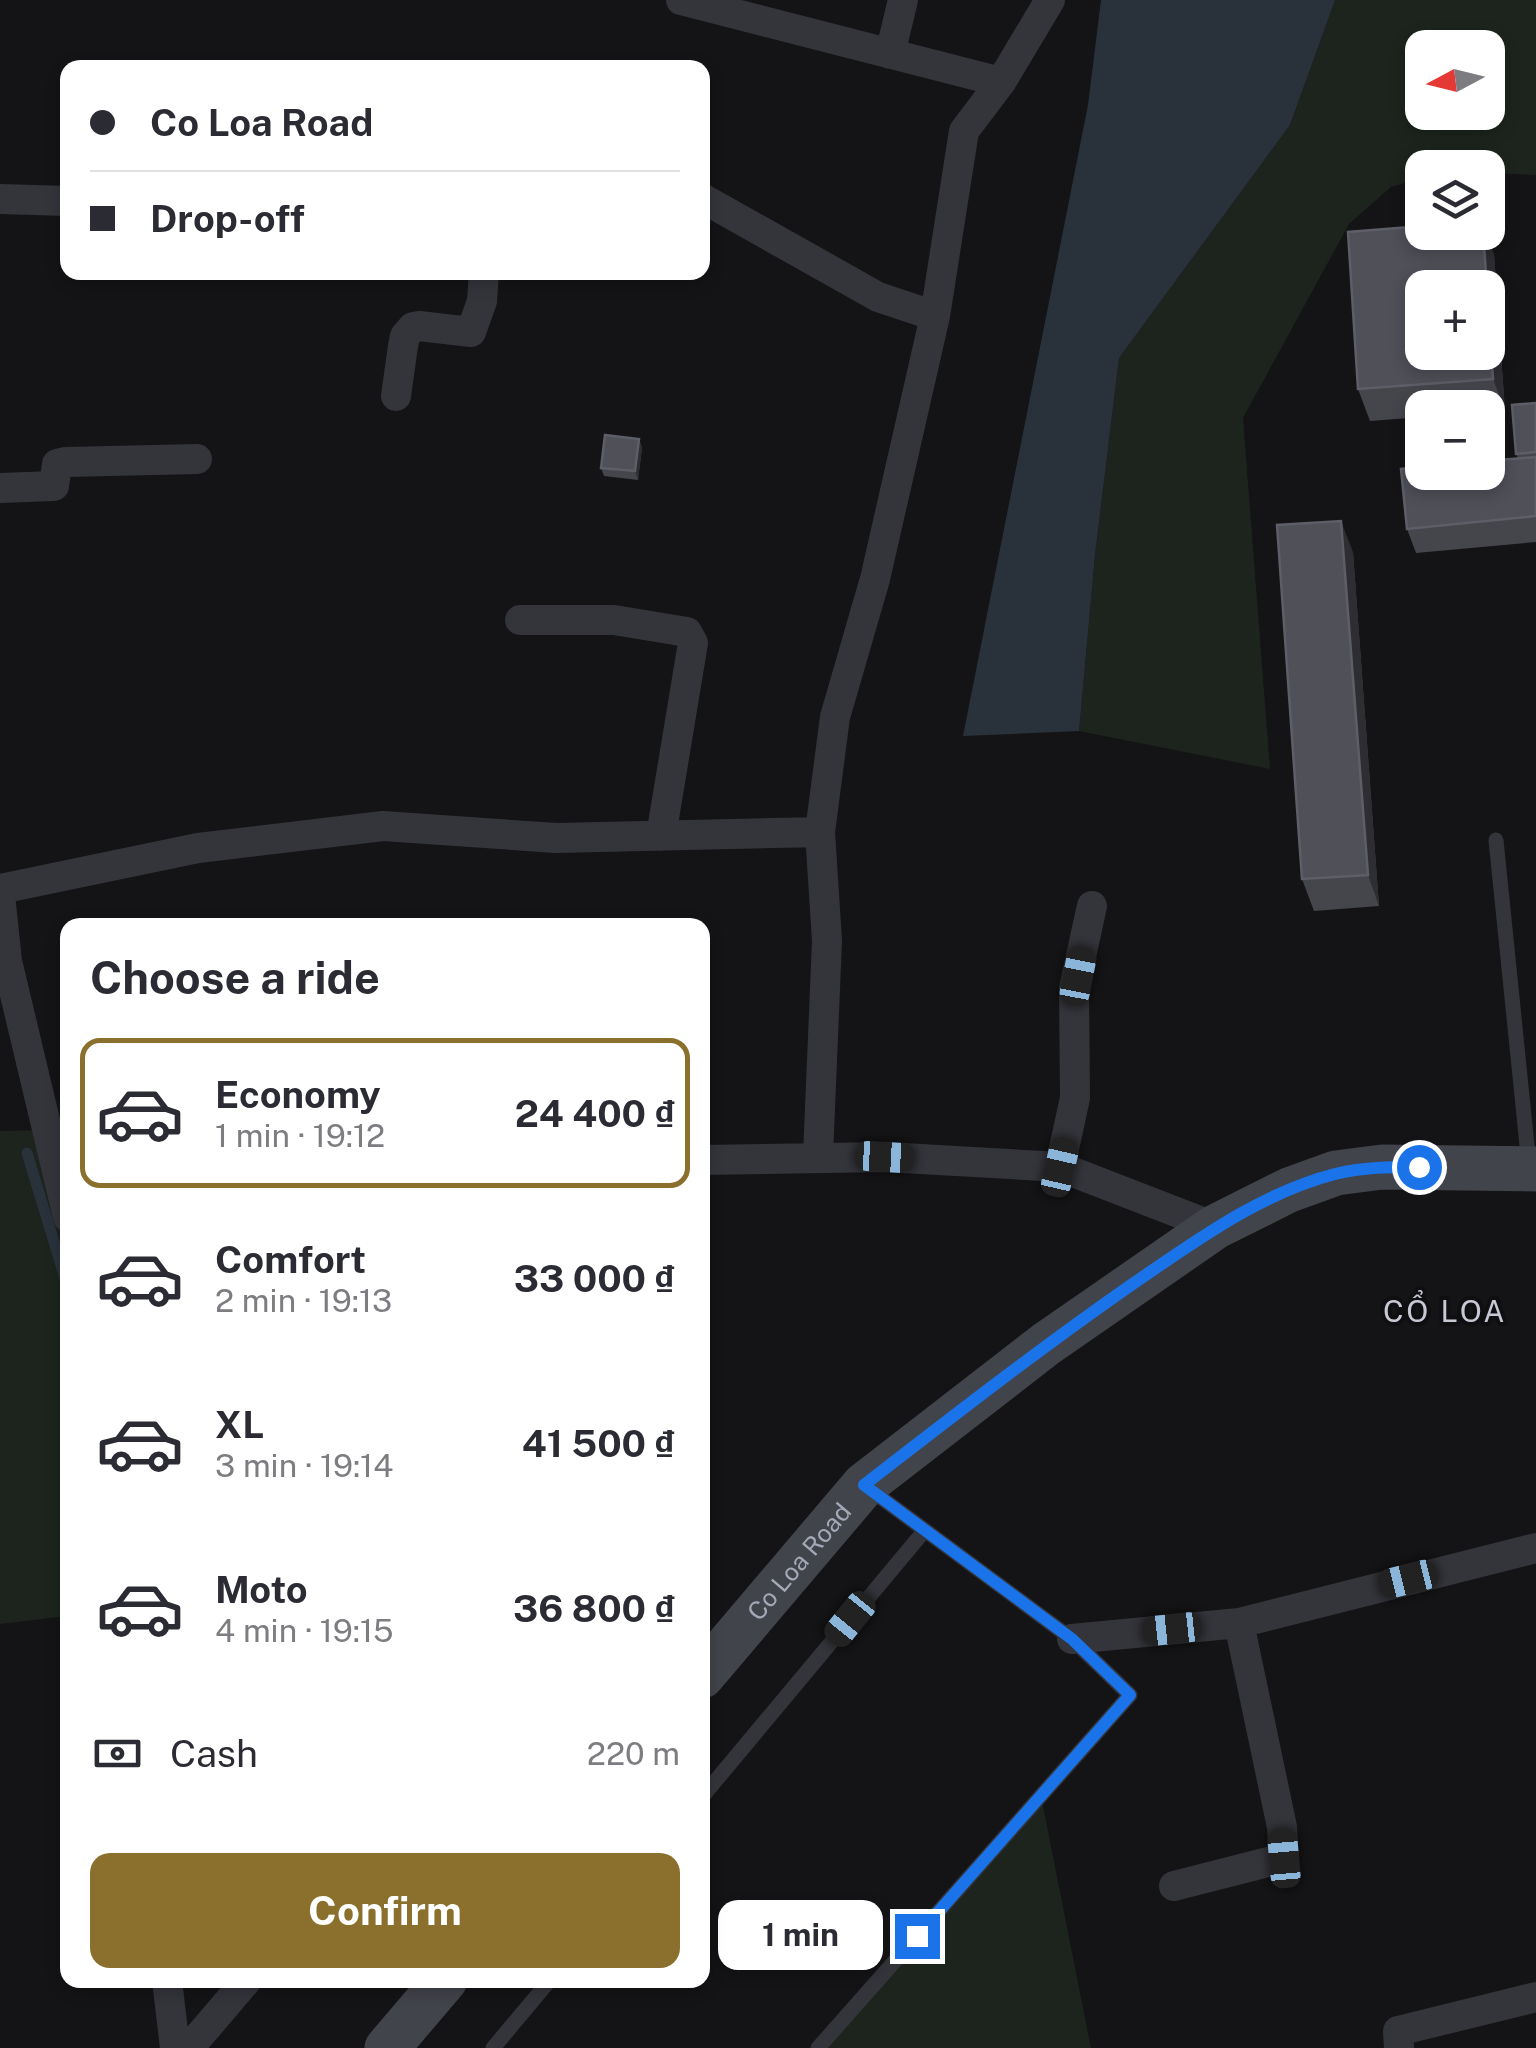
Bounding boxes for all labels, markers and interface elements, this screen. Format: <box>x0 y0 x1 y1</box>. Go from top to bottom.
north arrow <box>1405 30 1505 130</box>
map controls <box>1405 30 1505 490</box>
text: Co Loa Road <box>150 100 373 145</box>
button: layers <box>1405 150 1505 250</box>
text: Drop-off <box>150 196 305 241</box>
button: + <box>1405 270 1505 370</box>
button: − <box>1405 390 1505 490</box>
car <box>1058 944 1098 1008</box>
text: Choose a ride <box>90 951 380 1004</box>
icon: car <box>95 1068 185 1158</box>
text: Economy <box>215 1072 381 1117</box>
text: 24 400 ₫ <box>515 1091 675 1136</box>
text: 1 min · 19:12 <box>215 1117 385 1154</box>
car <box>1039 1134 1081 1200</box>
car <box>854 1140 916 1174</box>
route start <box>1397 1145 1442 1190</box>
icon: car <box>95 1233 185 1323</box>
text: Comfort <box>215 1237 366 1282</box>
text: 33 000 ₫ <box>514 1256 675 1301</box>
text: 2 min · 19:13 <box>215 1282 392 1319</box>
district label: CỔ LOA <box>1383 1289 1507 1329</box>
icon: car <box>95 1398 185 1488</box>
text: XL <box>215 1402 264 1447</box>
text: 41 500 ₫ <box>522 1421 675 1466</box>
text: 3 min · 19:14 <box>215 1447 393 1484</box>
street label: Co Loa Road <box>741 1497 857 1626</box>
car <box>1375 1557 1441 1601</box>
icon: car <box>95 1563 185 1653</box>
text: Moto <box>215 1567 308 1612</box>
text: 36 800 ₫ <box>513 1586 675 1631</box>
car <box>819 1586 881 1652</box>
car <box>1141 1611 1203 1647</box>
text: 4 min · 19:15 <box>215 1612 394 1649</box>
icon: cash <box>90 1726 145 1781</box>
text: Cash <box>170 1731 258 1776</box>
text: 220 m <box>587 1735 680 1772</box>
car <box>1266 1827 1302 1889</box>
button: Confirm <box>90 1853 680 1968</box>
callout: 1 min <box>717 1901 882 1971</box>
route end <box>895 1914 940 1959</box>
text: 1 min <box>762 1916 839 1953</box>

